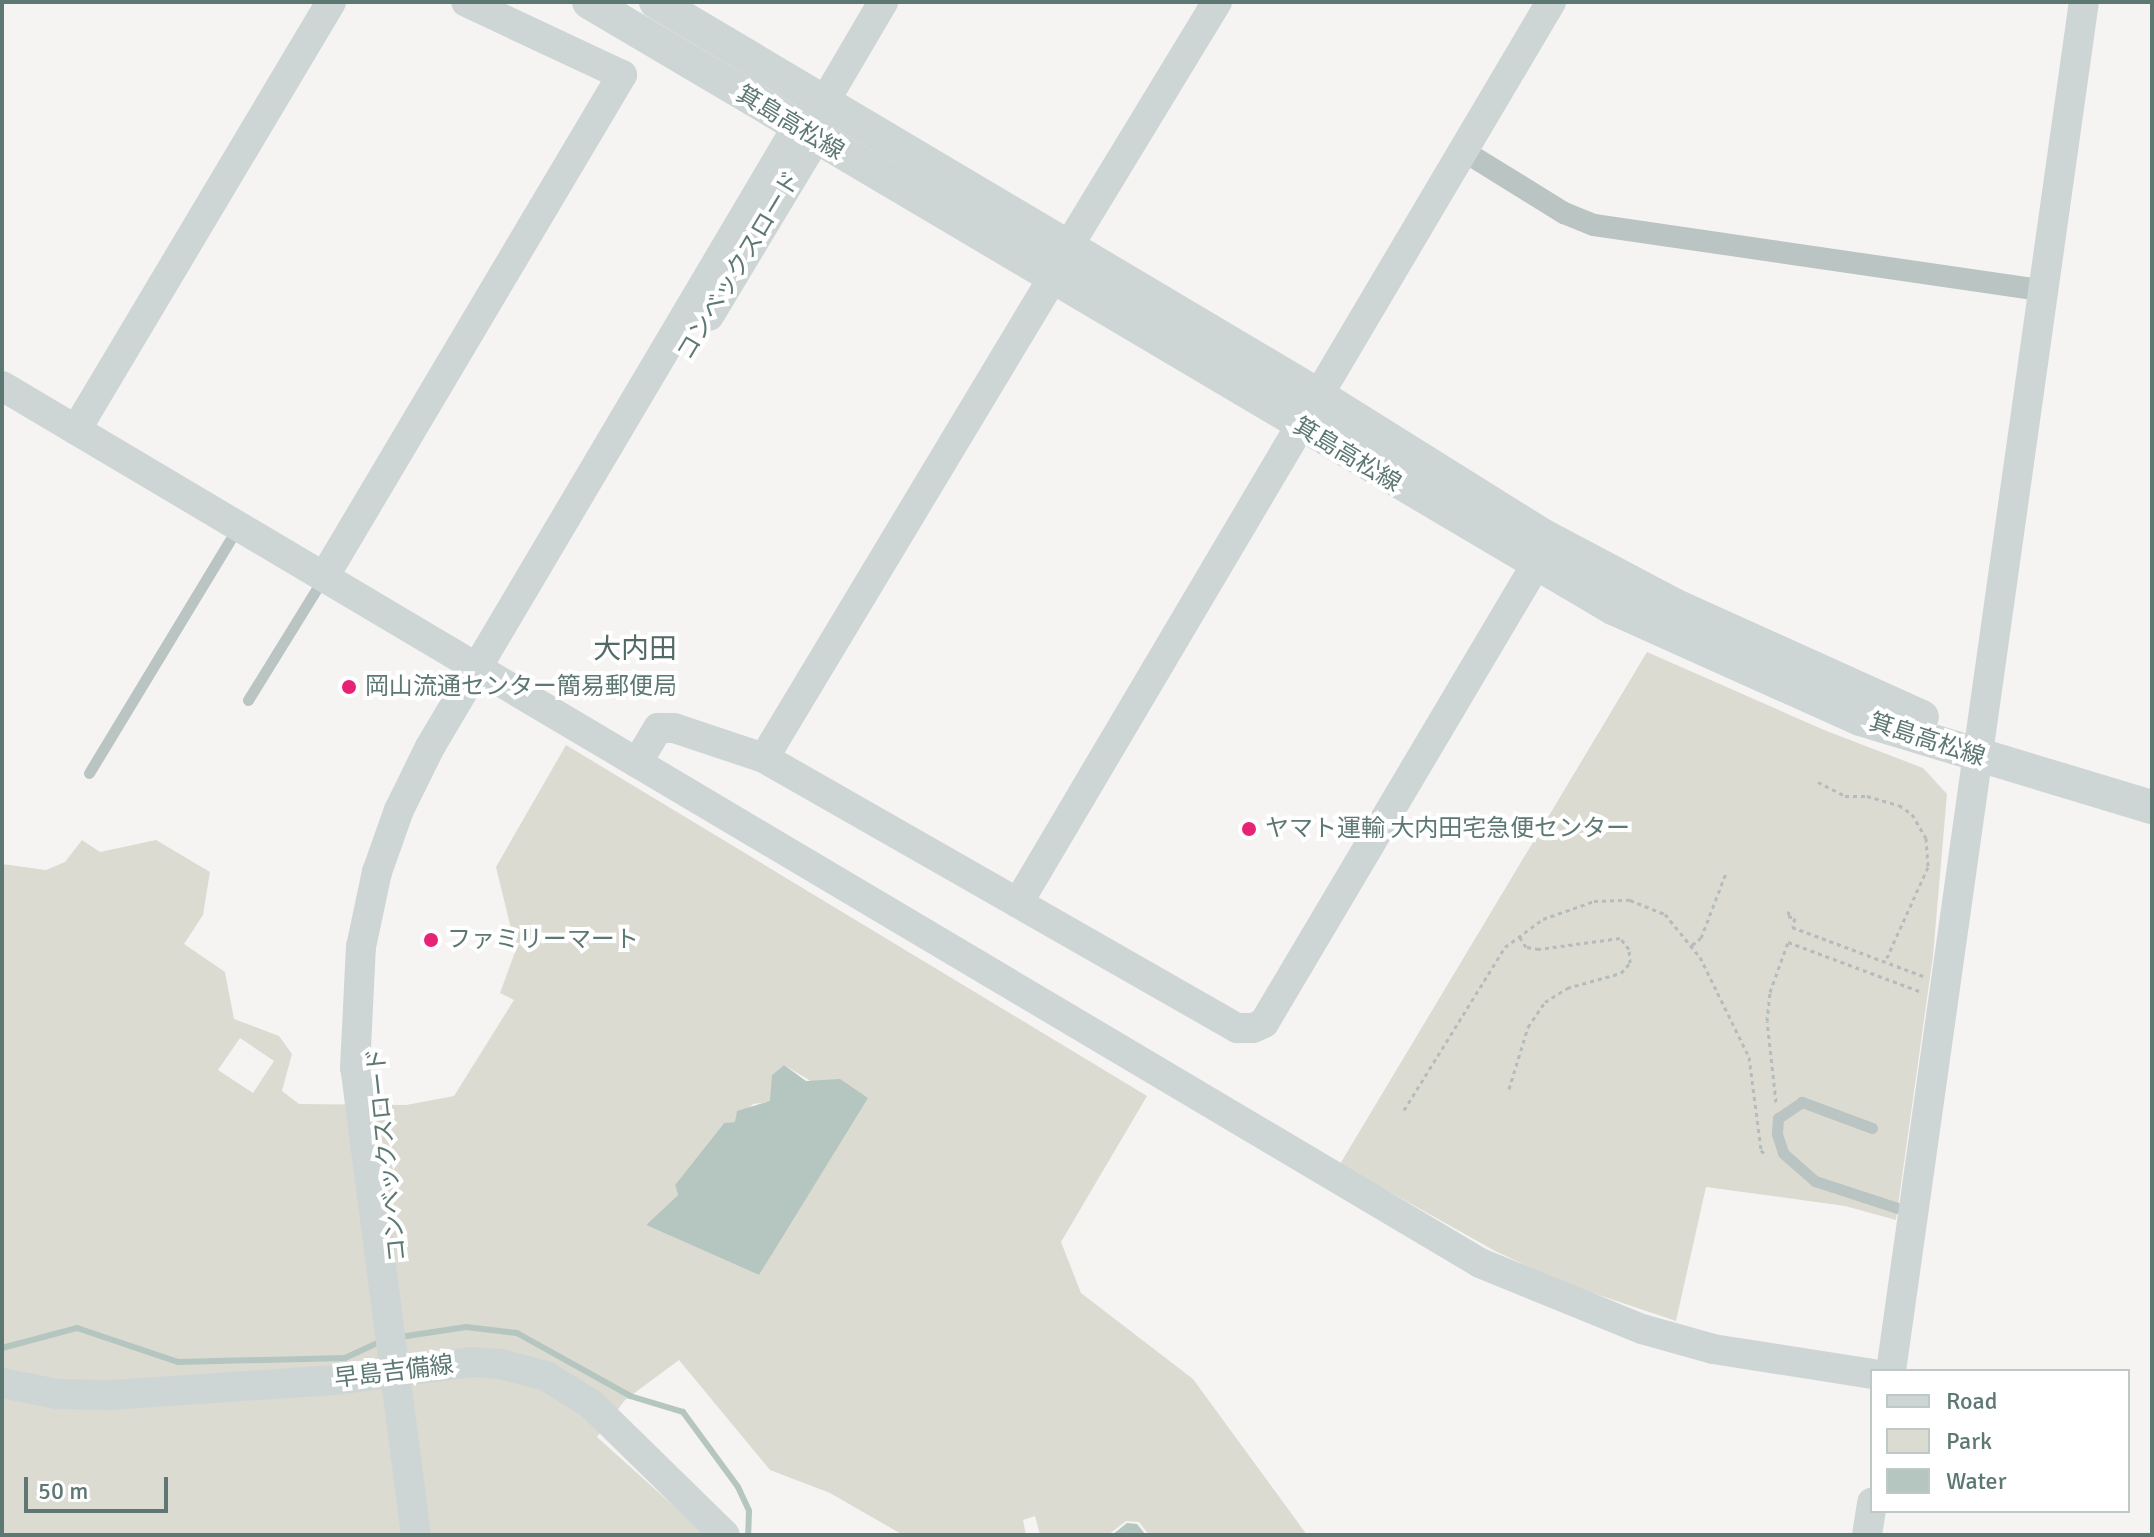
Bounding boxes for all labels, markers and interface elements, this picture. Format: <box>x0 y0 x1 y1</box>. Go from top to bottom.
street label: 箕島高松線 <box>731 80 849 166</box>
street label: コンベックスロード <box>671 166 807 366</box>
street label: 箕島高松線 <box>1288 412 1406 498</box>
district label: 大内田 <box>593 632 677 666</box>
place label: 岡山流通センター簡易郵便局 <box>365 673 677 701</box>
marker: 岡山流通センター簡易郵便局 <box>340 678 358 696</box>
street label: 箕島高松線 <box>1865 708 1989 772</box>
place label: ヤマト運輸 大内田宅急便センター <box>1265 815 1630 843</box>
marker: ヤマト運輸 大内田宅急便センター <box>1240 820 1258 838</box>
place label: ファミリーマート <box>447 926 639 954</box>
marker: ファミリーマート <box>422 931 440 949</box>
street label: コンベックスロード <box>361 1046 413 1264</box>
street label: 早島吉備線 <box>333 1350 455 1394</box>
legend <box>1870 1369 2130 1513</box>
text: Road <box>1946 1386 1997 1416</box>
text: Park <box>1946 1426 1992 1456</box>
scale bar <box>28 1461 172 1511</box>
text: Water <box>1946 1466 2006 1496</box>
text: 50 m <box>38 1476 88 1506</box>

